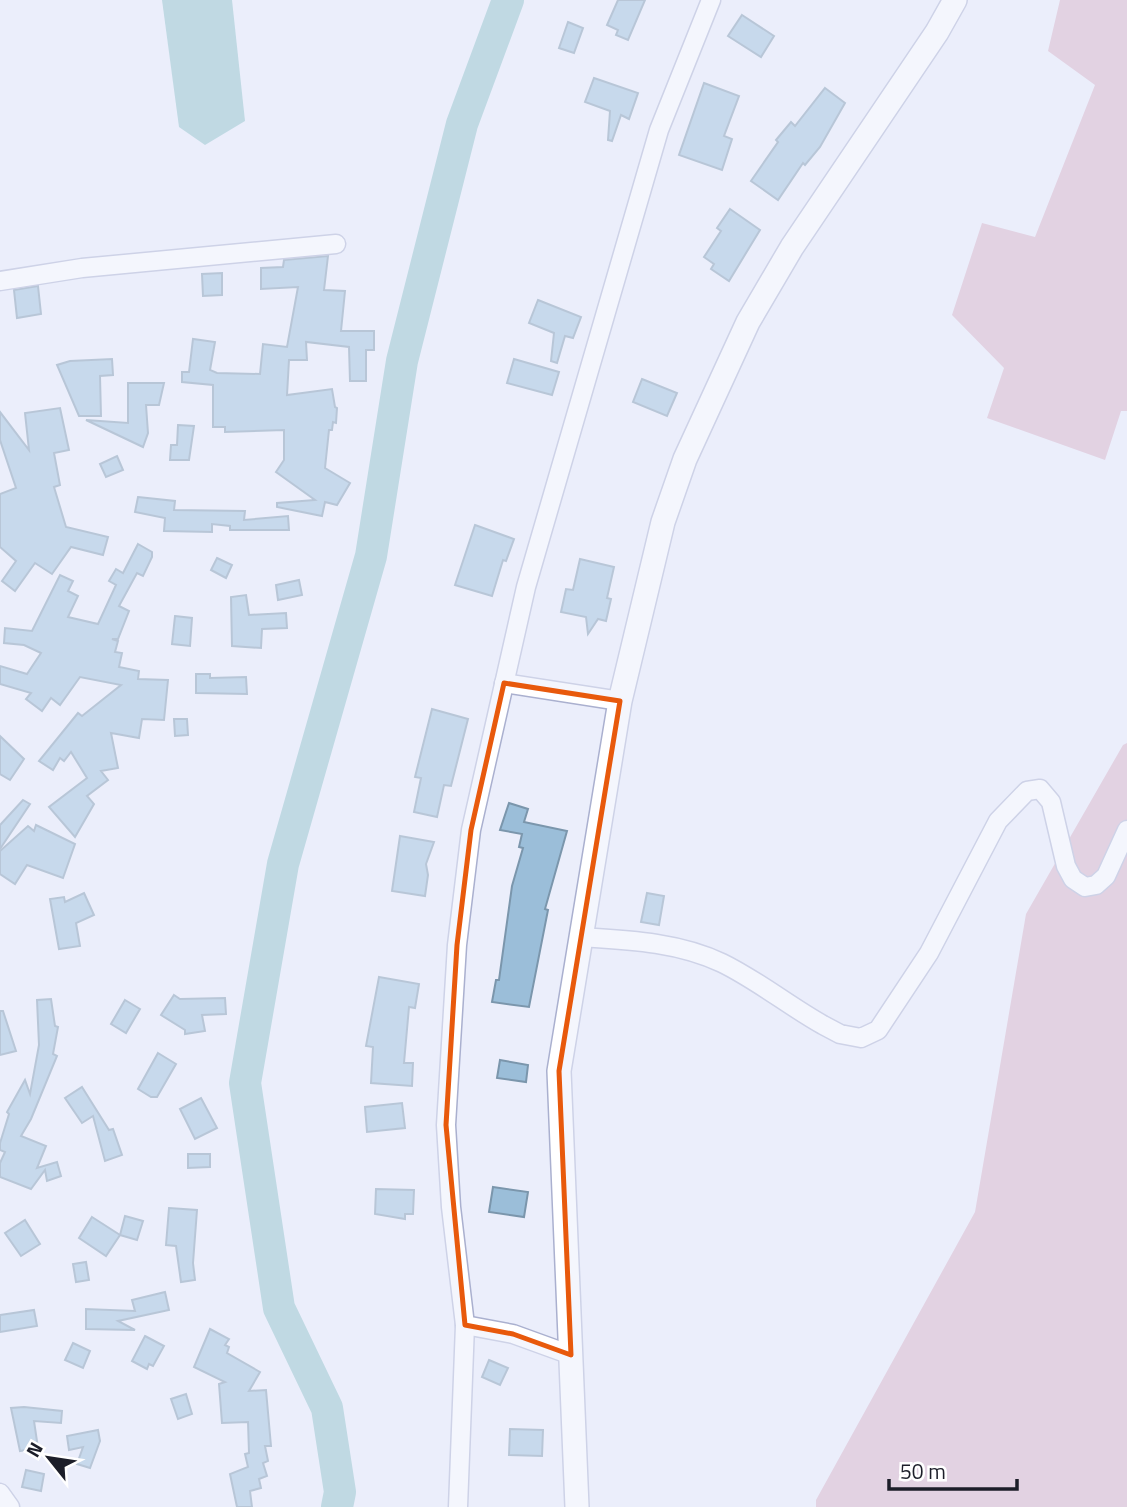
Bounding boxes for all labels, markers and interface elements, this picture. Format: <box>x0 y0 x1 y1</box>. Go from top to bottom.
north arrow <box>14 1423 84 1493</box>
text: N <box>18 1436 50 1462</box>
scale bar <box>889 1448 1017 1492</box>
text: 50 m <box>900 1455 946 1487</box>

